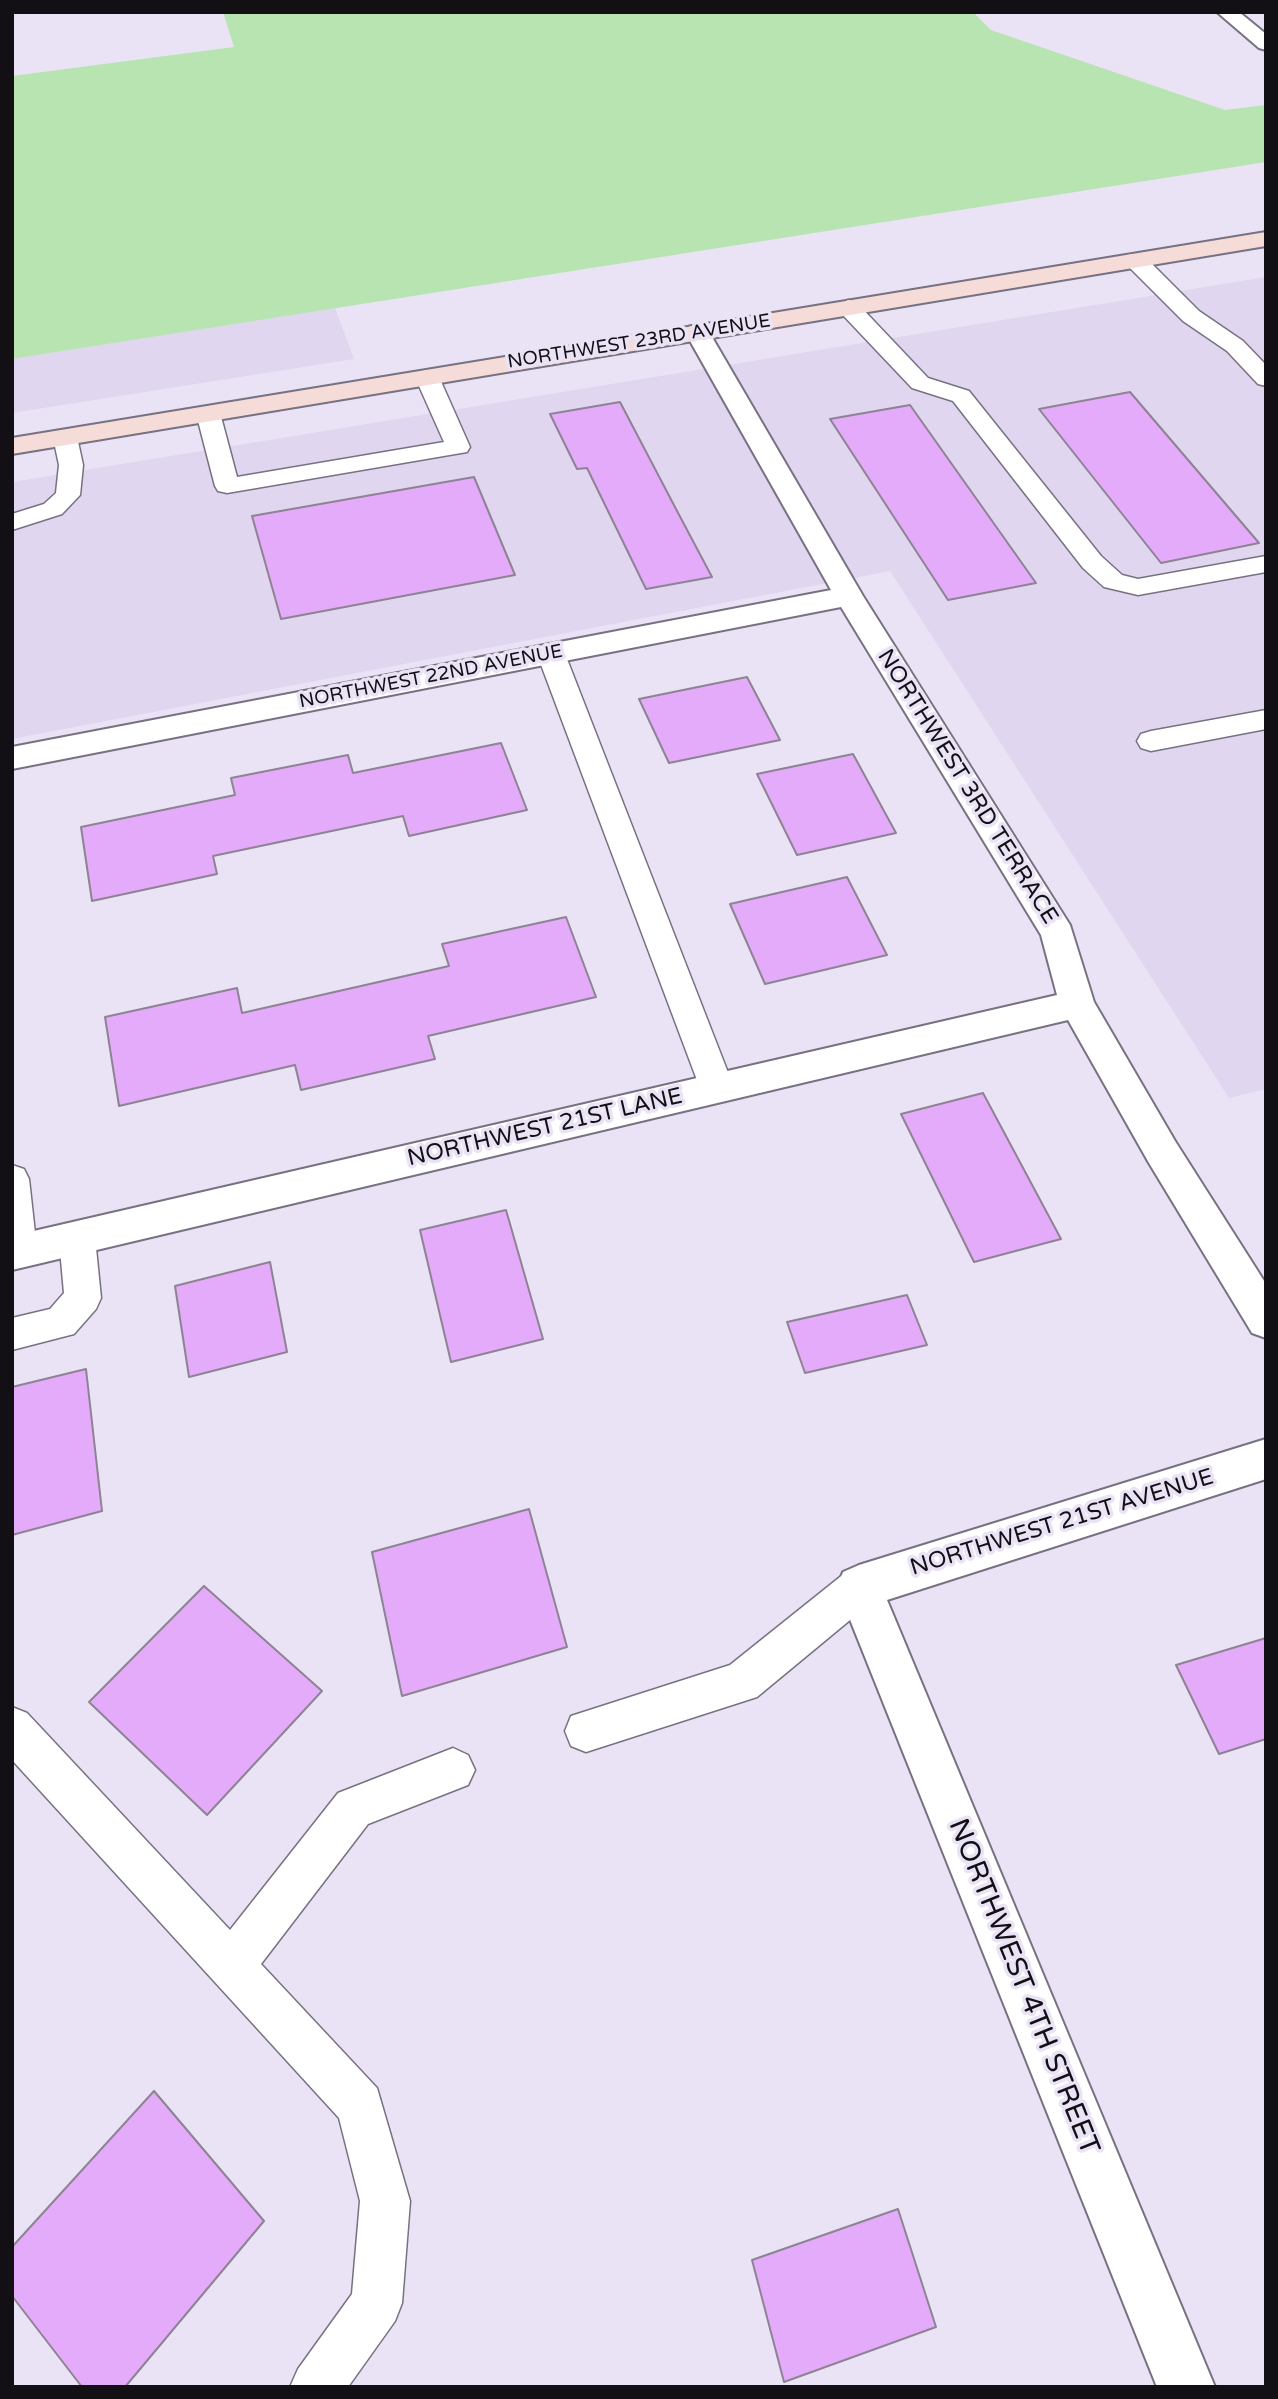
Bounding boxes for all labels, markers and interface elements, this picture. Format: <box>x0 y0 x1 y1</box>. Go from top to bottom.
street label: NORTHWEST 23RD AVENUE <box>506 310 772 374</box>
street label: NORTHWEST 22ND AVENUE <box>297 640 565 714</box>
street label: NORTHWEST 3RD TERRACE <box>871 644 1063 930</box>
street label: NORTHWEST 21ST LANE <box>405 1083 685 1173</box>
street label: NORTHWEST 21ST AVENUE <box>907 1464 1217 1582</box>
street label: NORTHWEST 4TH STREET <box>940 1814 1106 2160</box>

